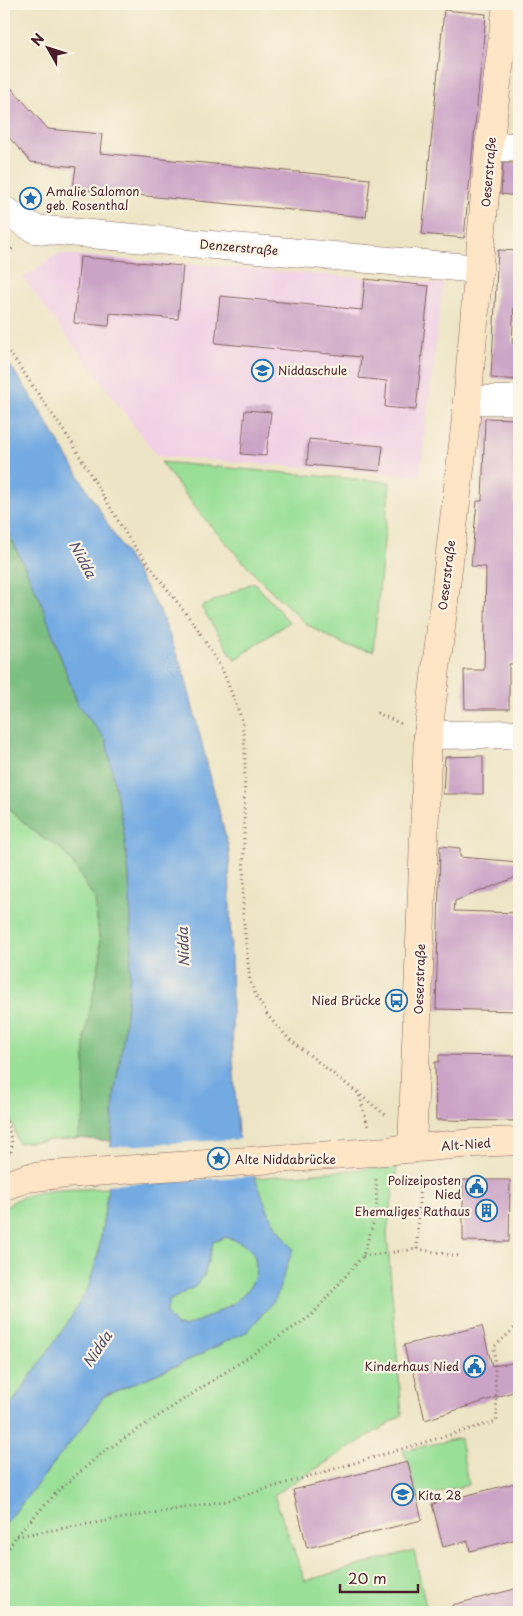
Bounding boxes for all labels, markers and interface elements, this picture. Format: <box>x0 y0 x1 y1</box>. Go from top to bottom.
north arrow <box>22 22 72 72</box>
text: N <box>26 29 49 50</box>
street label: Oeserstraße <box>476 136 500 208</box>
place label: Amalie Salomon geb. Rosenthal <box>46 182 140 214</box>
place icon: Amalie Salomon geb. Rosenthal <box>18 186 42 210</box>
street label: Denzerstraße <box>199 235 279 259</box>
school or university icon: Niddaschule <box>250 358 274 382</box>
place label: Niddaschule <box>278 361 348 379</box>
water label: Nidda <box>64 537 102 582</box>
street label: Oeserstraße <box>433 539 459 611</box>
water label: Nidda <box>172 926 194 967</box>
street label: Oeserstraße <box>409 943 429 1015</box>
bus stop icon: Nied Brücke <box>385 988 409 1012</box>
place label: Nied Brücke <box>312 991 381 1009</box>
street label: Alt-Nied <box>441 1133 492 1155</box>
place icon: Alte Niddabrücke <box>207 1147 231 1171</box>
place label: Alte Niddabrücke <box>235 1150 337 1168</box>
place label: Polizeiposten Nied <box>388 1171 462 1203</box>
public building icon: Polizeiposten Nied <box>465 1175 489 1199</box>
building icon: Ehemaliges Rathaus <box>474 1199 498 1223</box>
place label: Ehemaliges Rathaus <box>355 1202 471 1220</box>
water label: Nidda <box>77 1326 117 1371</box>
public building icon: Kinderhaus Nied <box>463 1354 487 1378</box>
place label: Kinderhaus Nied <box>365 1357 459 1375</box>
school or university icon: Kita 28 <box>390 1483 414 1507</box>
place label: Kita 28 <box>418 1486 461 1504</box>
scale bar <box>340 1561 418 1593</box>
text: 20 m <box>348 1566 387 1589</box>

